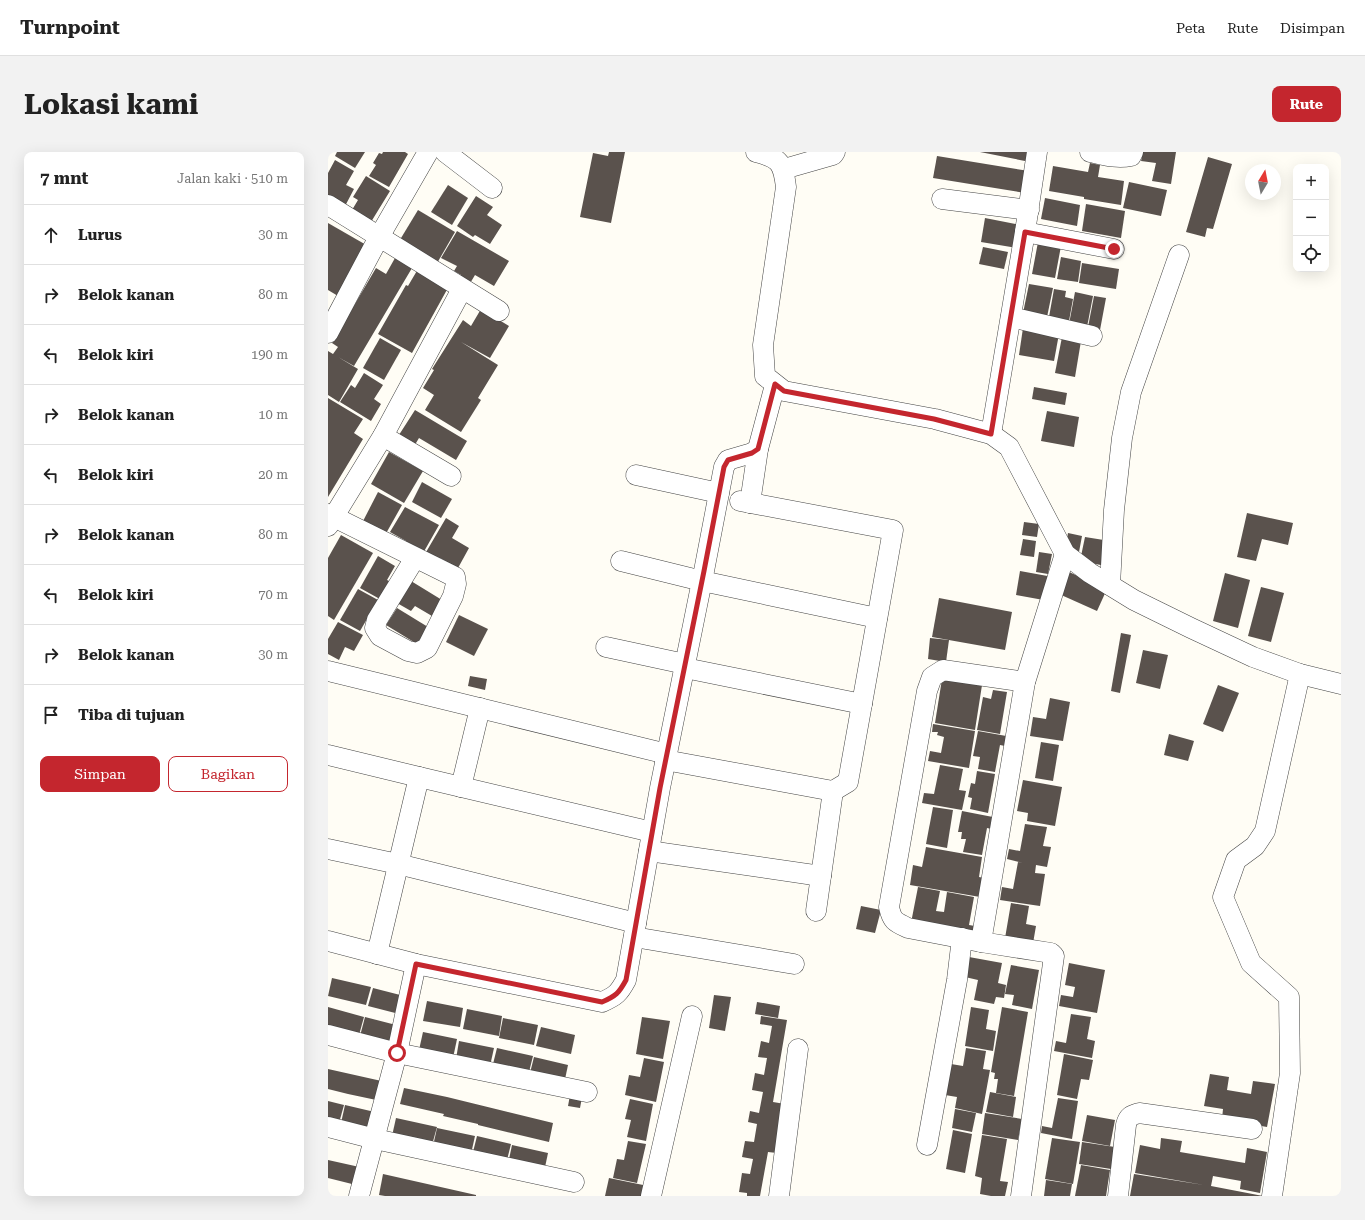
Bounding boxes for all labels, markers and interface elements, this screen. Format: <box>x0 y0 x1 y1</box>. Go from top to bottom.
text: Turnpoint <box>20 16 120 39</box>
text: Peta <box>1176 20 1205 36</box>
text: Rute <box>1227 20 1258 36</box>
text: Disimpan <box>1280 20 1345 36</box>
button: Rute <box>1272 86 1341 122</box>
text: Lokasi kami <box>24 88 198 121</box>
north arrow <box>1245 164 1281 200</box>
map controls <box>1293 164 1329 272</box>
button: + <box>1293 164 1329 200</box>
text: 7 mnt <box>40 168 89 188</box>
text: Jalan kaki · 510 m <box>177 171 288 186</box>
button: − <box>1293 200 1329 236</box>
icon: ahead <box>40 224 62 246</box>
text: Lurus <box>78 226 122 244</box>
text: 30 m <box>258 227 288 242</box>
button: locate <box>1293 236 1329 272</box>
route end <box>1105 240 1123 258</box>
icon: right <box>40 284 62 306</box>
text: Belok kanan <box>78 286 174 304</box>
text: 80 m <box>258 287 288 302</box>
icon: left <box>40 344 62 366</box>
text: Belok kiri <box>78 346 154 364</box>
text: 190 m <box>251 347 288 362</box>
icon: right <box>40 404 62 426</box>
text: Belok kanan <box>78 406 174 424</box>
text: 10 m <box>258 407 288 422</box>
icon: left <box>40 464 62 486</box>
text: Belok kiri <box>78 466 154 484</box>
text: 20 m <box>258 467 288 482</box>
icon: right <box>40 524 62 546</box>
text: Belok kanan <box>78 526 174 544</box>
text: 80 m <box>258 527 288 542</box>
icon: left <box>40 584 62 606</box>
text: Belok kiri <box>78 586 154 604</box>
text: 70 m <box>258 587 288 602</box>
icon: right <box>40 644 62 666</box>
text: Belok kanan <box>78 646 174 664</box>
text: 30 m <box>258 647 288 662</box>
icon: arrive <box>40 704 62 726</box>
text: Tiba di tujuan <box>78 706 185 724</box>
button: Simpan <box>40 756 160 792</box>
button: Bagikan <box>168 756 288 792</box>
route start <box>388 1044 406 1062</box>

